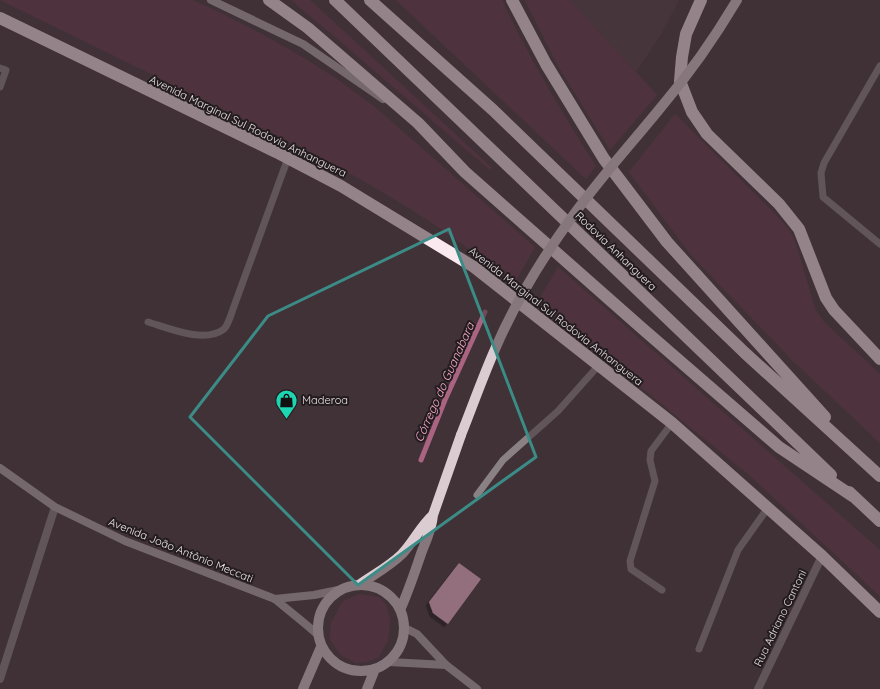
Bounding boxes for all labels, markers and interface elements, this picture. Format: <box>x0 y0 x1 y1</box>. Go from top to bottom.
street label: Avenida Marginal Sul Rodovia Anhanguera <box>147 72 349 180</box>
street label: Rodovia Anhanguera <box>572 209 660 293</box>
street label: Avenida Marginal Sul Rodovia Anhanguera <box>466 244 646 388</box>
water label: Córrego do Guanabara <box>411 319 477 444</box>
shop icon: Maderoa <box>274 387 300 420</box>
place label: Maderoa <box>302 393 348 407</box>
street label: Avenida João Antônio Meccati <box>107 515 255 585</box>
street label: Rua Adriano Cantoni <box>751 568 809 668</box>

